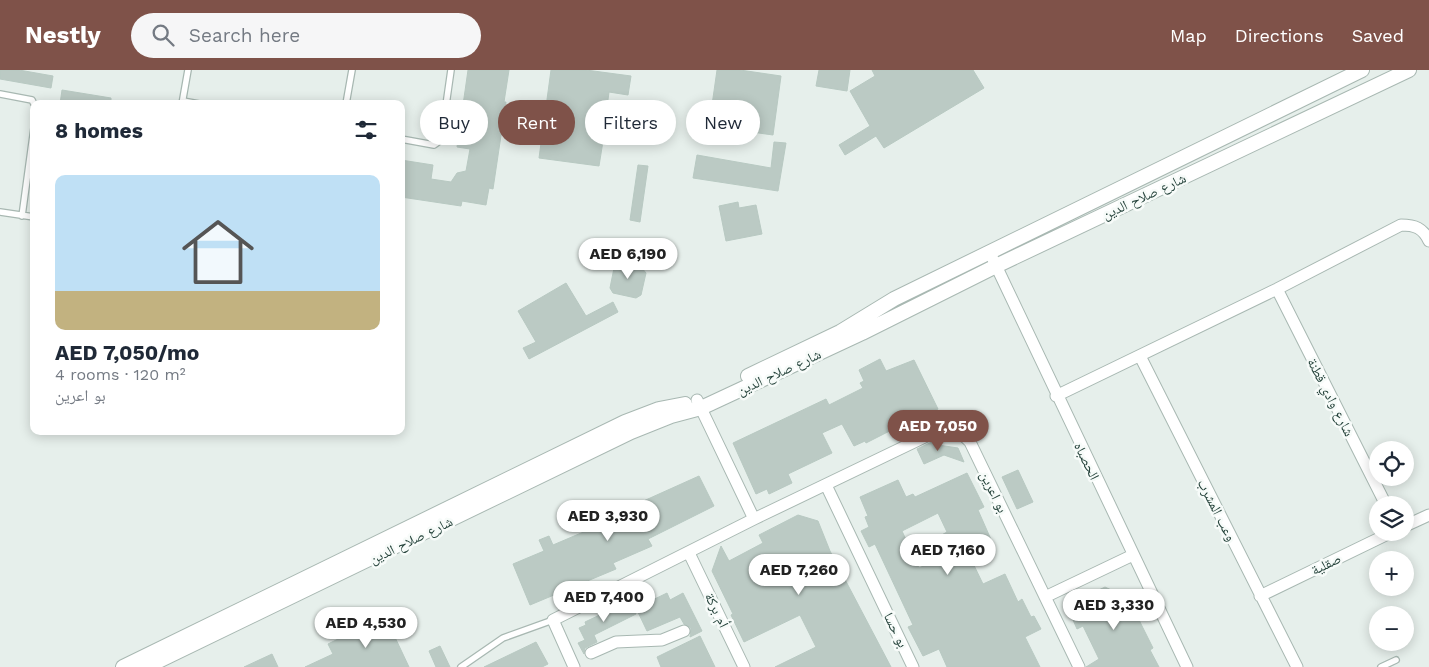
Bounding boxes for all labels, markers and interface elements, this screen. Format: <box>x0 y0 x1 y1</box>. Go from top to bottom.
search box <box>131 13 481 58</box>
text: Nestly <box>25 21 101 49</box>
icon: search <box>149 21 177 49</box>
text: Search here <box>189 24 300 47</box>
text: Map <box>1170 25 1207 46</box>
text: Directions <box>1235 25 1324 46</box>
text: Saved <box>1352 25 1404 46</box>
chip: Buy <box>420 100 488 145</box>
chip: Rent <box>498 100 575 145</box>
chip: Filters <box>585 100 676 145</box>
chip: New <box>686 100 760 145</box>
icon: filters <box>352 116 380 144</box>
text: 8 homes <box>55 118 143 143</box>
street label: شارع صلاح الدين <box>1100 170 1189 224</box>
icon: home <box>173 207 263 297</box>
pin: AED 6,190 <box>571 238 685 280</box>
text: AED 6,190 <box>590 244 666 263</box>
text: AED 7,050/mo <box>55 340 199 365</box>
street label: شارع صلاح الدين <box>735 346 824 400</box>
street label: شارع وادي قطنة <box>1301 355 1358 440</box>
text: 4 rooms · 120 m² <box>55 365 186 384</box>
text: بو اعرين <box>55 386 106 405</box>
pin: AED 7,050 <box>881 410 995 452</box>
text: AED 7,050 <box>899 416 977 435</box>
street label: الحصباه <box>1071 440 1103 483</box>
map controls <box>1369 441 1414 651</box>
button: locate <box>1369 441 1414 486</box>
street label: بو اعرين <box>976 469 1011 516</box>
street label: وعب المشرب <box>1194 476 1239 544</box>
button: layers <box>1369 496 1414 541</box>
pin: AED 3,930 <box>551 500 665 542</box>
text: AED 3,930 <box>568 506 648 525</box>
street label: شارع صلاح الدين <box>367 513 456 569</box>
pin: AED 7,160 <box>891 534 1005 576</box>
text: AED 7,160 <box>911 540 985 559</box>
street label: صقلية <box>1308 550 1344 578</box>
button: + <box>1369 551 1414 596</box>
pin: AED 7,260 <box>742 554 856 596</box>
text: AED 7,260 <box>760 560 838 579</box>
pin: AED 7,400 <box>547 580 661 623</box>
text: AED 7,400 <box>564 587 644 606</box>
pin: AED 3,330 <box>1057 588 1171 631</box>
street label: أم بركة <box>700 590 732 631</box>
text: AED 3,330 <box>1074 595 1154 614</box>
pin: AED 4,530 <box>309 606 423 649</box>
button: − <box>1369 606 1414 651</box>
street label: بو حسا <box>880 610 911 651</box>
text: AED 4,530 <box>325 613 407 632</box>

